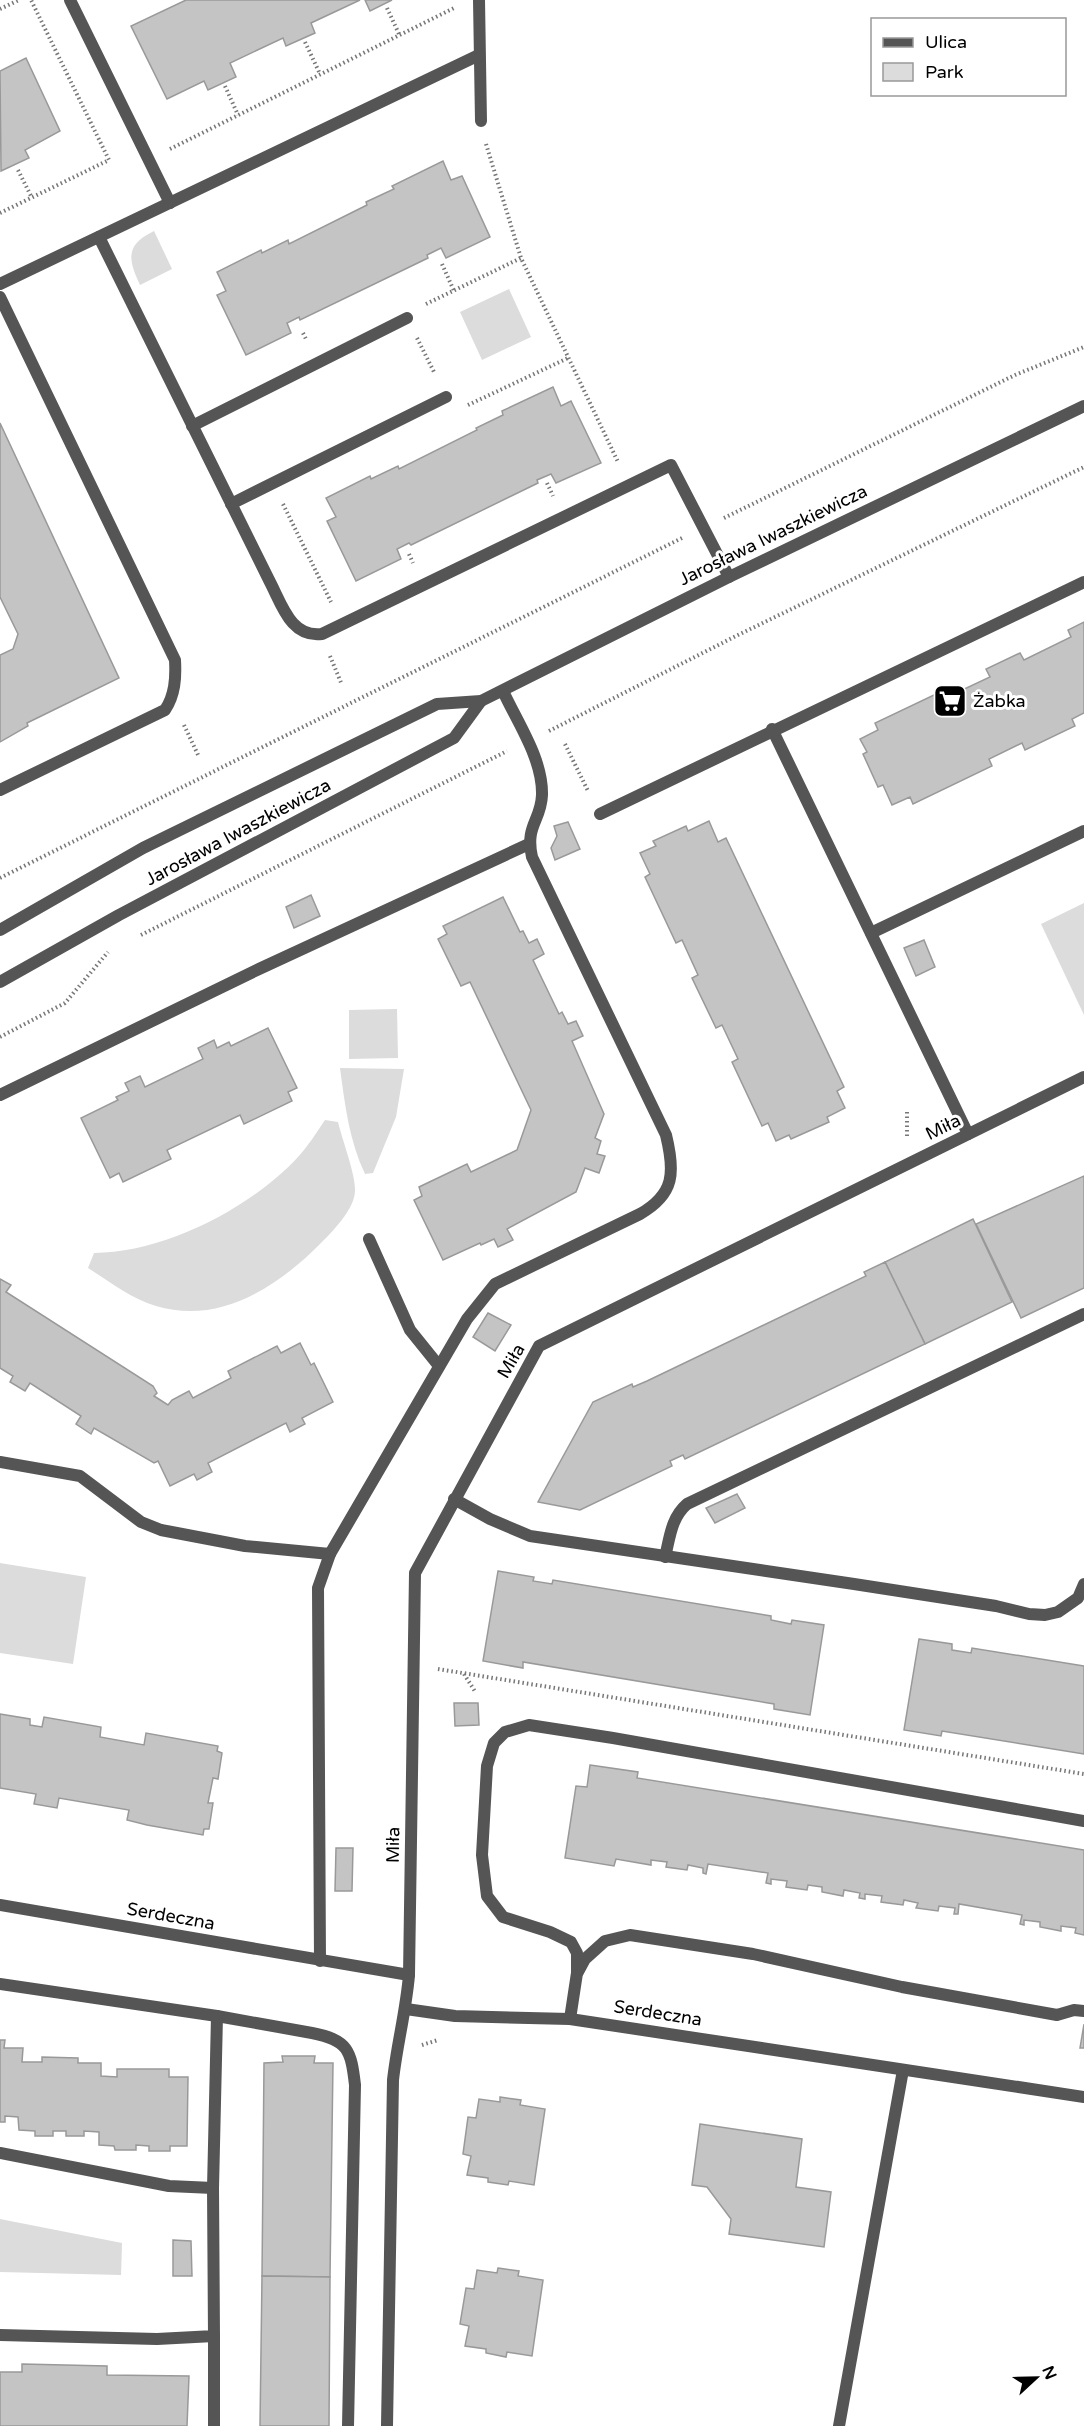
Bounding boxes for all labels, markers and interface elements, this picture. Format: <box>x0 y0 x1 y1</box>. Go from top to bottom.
legend <box>871 18 1066 96</box>
text: Ulica <box>925 31 967 53</box>
text: Park <box>925 61 964 83</box>
street label: Jarosława Iwaszkiewicza <box>675 480 871 590</box>
supermarket icon: Żabka <box>932 683 968 719</box>
place label: Żabka <box>973 690 1026 712</box>
street label: Jarosława Iwaszkiewicza <box>141 774 335 890</box>
street label: Miła <box>922 1109 964 1145</box>
street label: Miła <box>492 1340 530 1382</box>
street label: Miła <box>382 1827 404 1863</box>
street label: Serdeczna <box>125 1897 217 1935</box>
street label: Serdeczna <box>612 1995 704 2031</box>
north arrow <box>1006 2348 1066 2408</box>
text: N <box>1037 2363 1061 2382</box>

